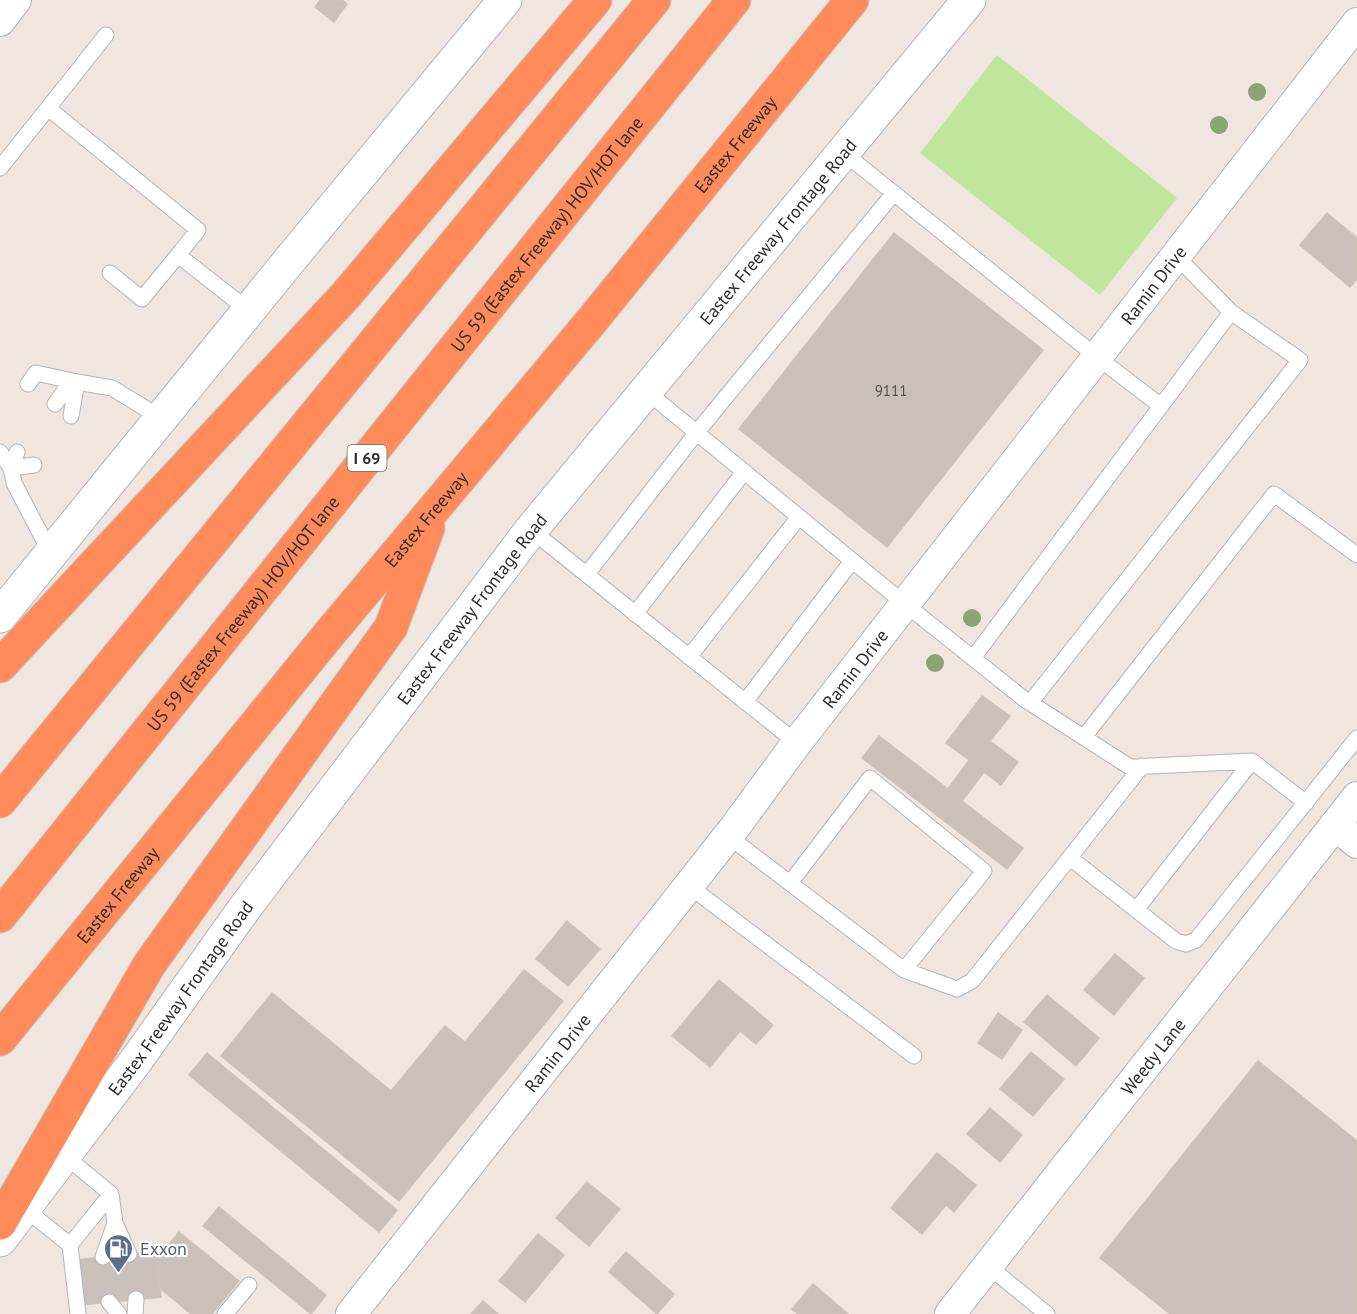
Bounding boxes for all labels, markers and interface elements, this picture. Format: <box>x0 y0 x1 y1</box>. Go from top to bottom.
street label: Eastex Freeway <box>689 91 782 197</box>
street label: US 59 (Eastex Freeway) HOV/HOT lane <box>445 112 648 356</box>
street label: Eastex Freeway Frontage Road <box>694 134 861 329</box>
street label: Ramin Drive <box>1115 241 1191 329</box>
house number: 9111 <box>875 381 907 400</box>
road number: I 69 <box>348 445 386 471</box>
street label: Eastex Freeway <box>379 466 473 572</box>
street label: US 59 (Eastex Freeway) HOV/HOT lane <box>141 491 344 736</box>
street label: Eastex Freeway Frontage Road <box>392 508 552 709</box>
street label: Ramin Drive <box>817 624 893 713</box>
street label: Eastex Freeway <box>71 841 164 948</box>
street label: Eastex Freeway Frontage Road <box>103 896 258 1100</box>
street label: Ramin Drive <box>519 1008 595 1097</box>
street label: Weedy Lane <box>1116 1013 1190 1099</box>
fuel station icon: Exxon <box>103 1232 135 1274</box>
place label: Exxon <box>140 1237 187 1260</box>

